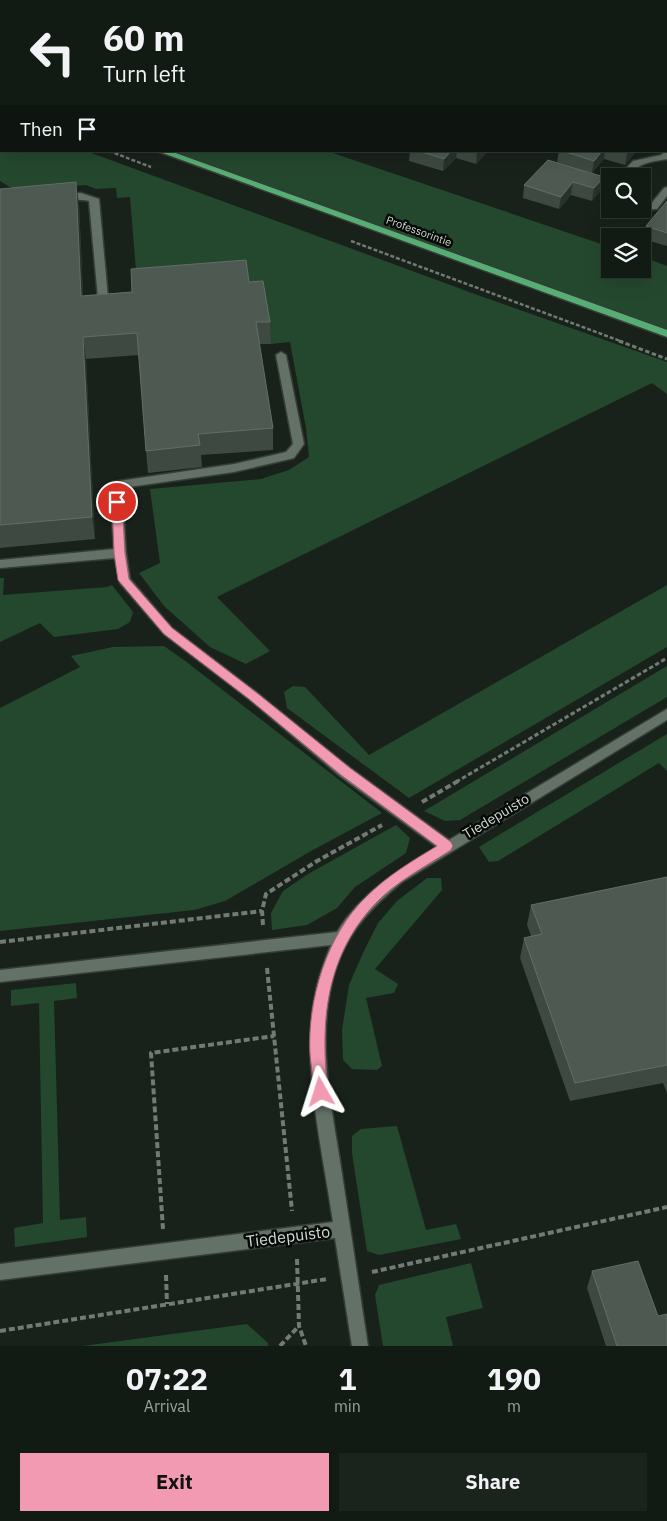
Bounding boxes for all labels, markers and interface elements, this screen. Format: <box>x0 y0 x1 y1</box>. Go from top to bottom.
text: 60 m <box>103 15 185 61</box>
icon: left <box>20 20 85 85</box>
text: Turn left <box>103 59 186 88</box>
icon: arrive <box>73 115 101 143</box>
text: Then <box>20 117 63 141</box>
map controls <box>601 168 651 278</box>
button: search <box>601 168 651 218</box>
street label: Professorintie <box>384 213 454 249</box>
button: layers <box>601 228 651 278</box>
pin <box>96 481 138 523</box>
icon: arrive <box>103 488 131 516</box>
street label: Tiedepuisto <box>460 789 532 843</box>
position arrow <box>294 1065 346 1117</box>
street label: Tiedepuisto <box>245 1221 331 1251</box>
text: 07:22 <box>126 1359 208 1398</box>
text: 1 <box>338 1359 356 1398</box>
text: 190 <box>487 1359 541 1398</box>
text: Arrival <box>144 1396 190 1416</box>
text: min <box>334 1396 361 1416</box>
text: m <box>507 1396 521 1416</box>
button: Exit <box>20 1453 329 1511</box>
button: Share <box>339 1453 647 1511</box>

